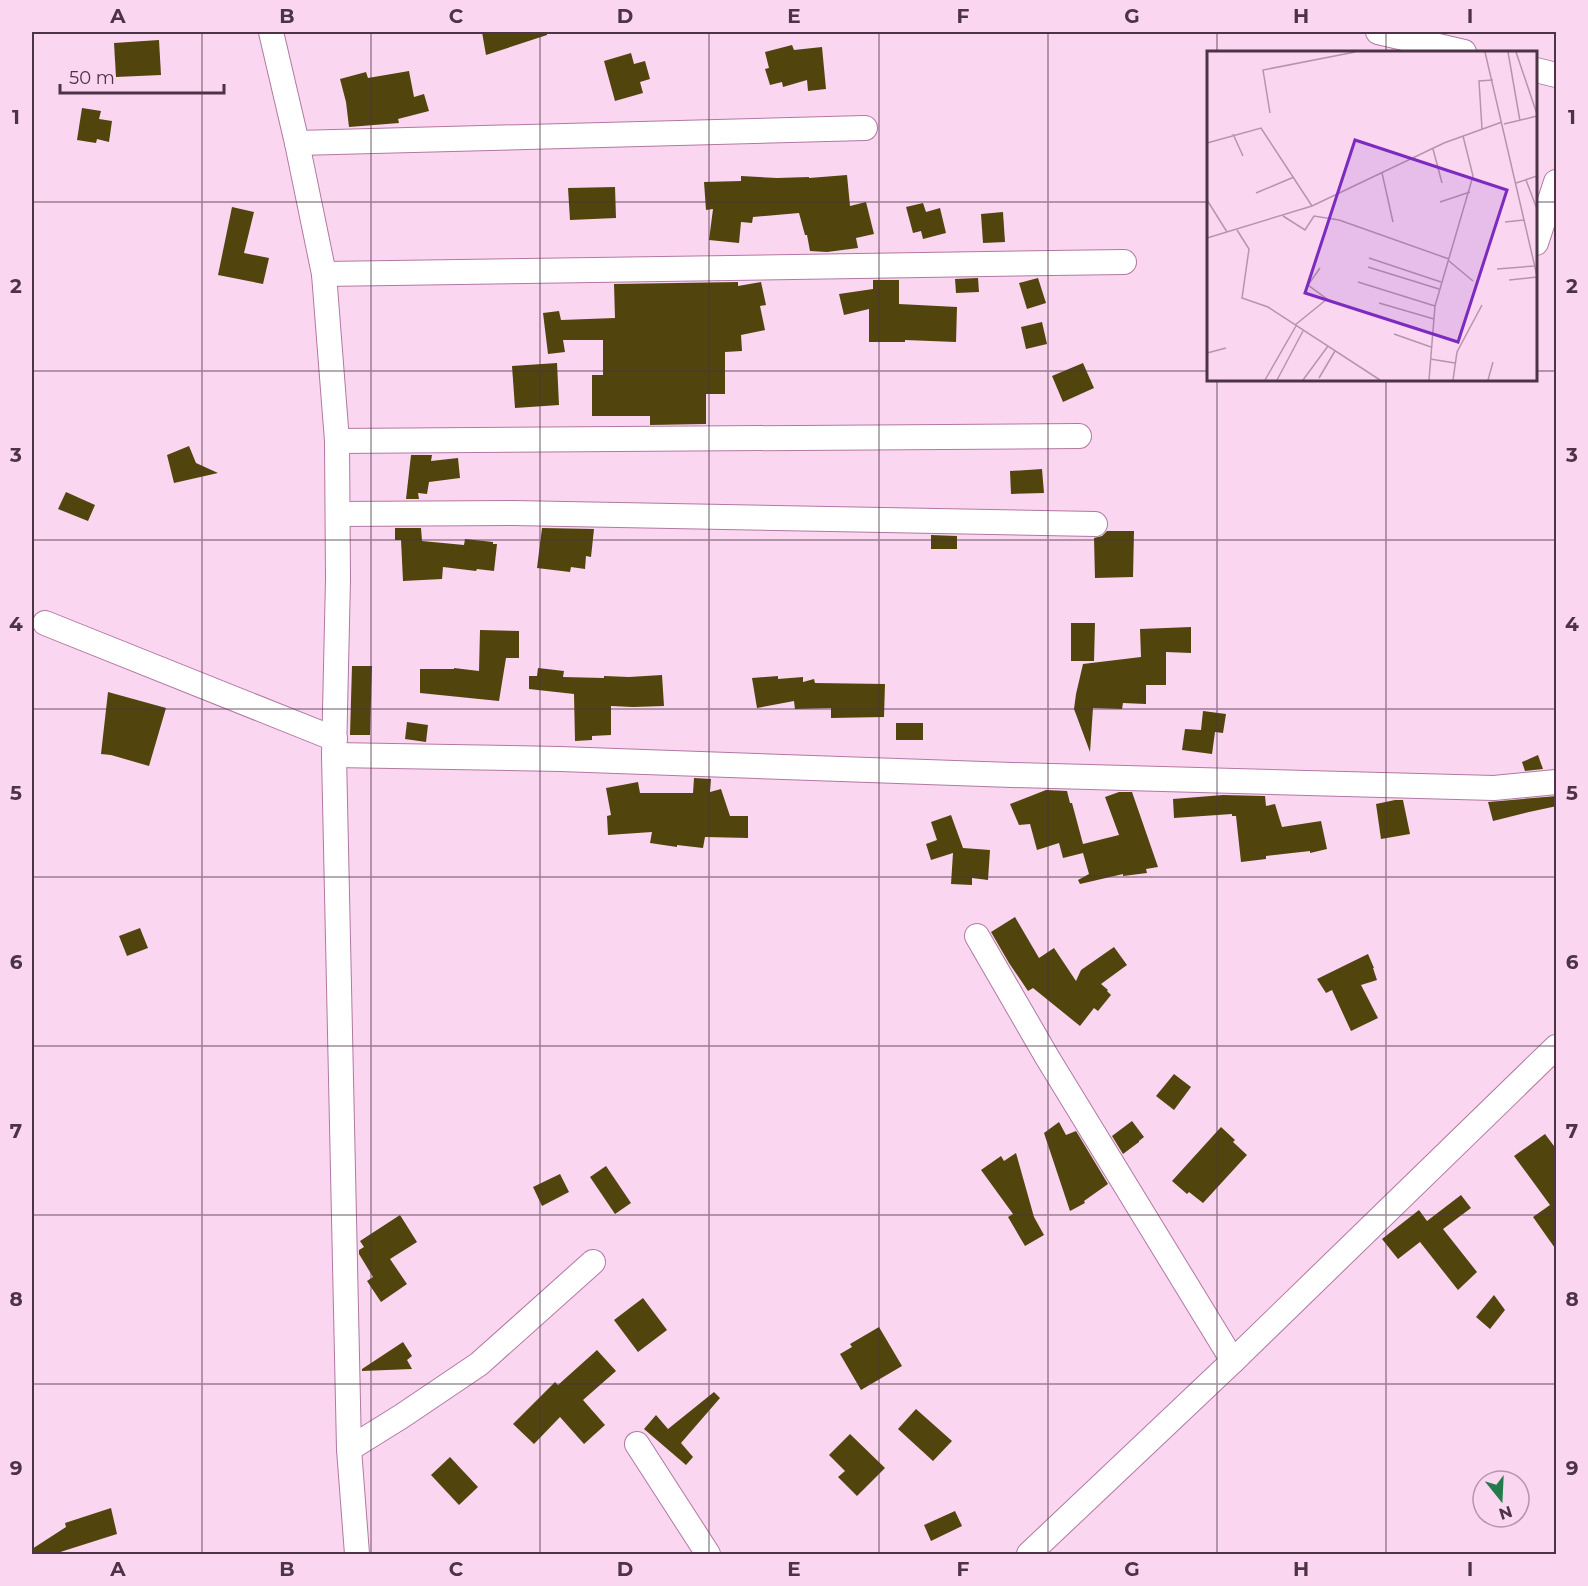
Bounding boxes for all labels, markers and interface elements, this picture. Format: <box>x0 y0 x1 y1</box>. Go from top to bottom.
text: A <box>109 4 126 28</box>
text: B <box>279 4 295 28</box>
text: C <box>449 4 464 28</box>
text: D <box>617 4 633 28</box>
text: E <box>787 4 801 28</box>
text: F <box>957 4 970 28</box>
text: G <box>1124 4 1140 28</box>
text: H <box>1293 4 1309 28</box>
text: I <box>1467 4 1473 28</box>
inset map <box>1207 51 1537 381</box>
scale bar <box>60 57 224 95</box>
text: 50 m <box>69 67 115 89</box>
text: 1 <box>12 105 20 129</box>
text: 1 <box>1568 105 1576 129</box>
text: 2 <box>10 274 22 298</box>
text: 2 <box>1566 274 1578 298</box>
text: 3 <box>9 443 22 467</box>
text: 3 <box>1565 443 1578 467</box>
text: 4 <box>9 612 23 636</box>
text: 4 <box>1565 612 1579 636</box>
text: 5 <box>10 781 22 805</box>
text: 5 <box>1566 781 1578 805</box>
text: 6 <box>10 950 23 974</box>
text: 6 <box>1566 950 1579 974</box>
text: 7 <box>10 1119 22 1143</box>
text: 7 <box>1566 1119 1578 1143</box>
text: 8 <box>9 1287 23 1311</box>
text: 8 <box>1565 1287 1579 1311</box>
text: 9 <box>10 1456 22 1480</box>
text: 9 <box>1566 1456 1578 1480</box>
north arrow <box>1471 1469 1531 1529</box>
text: N <box>1496 1502 1515 1524</box>
text: A <box>109 1557 126 1581</box>
text: B <box>279 1557 295 1581</box>
text: C <box>449 1557 464 1581</box>
text: D <box>617 1557 633 1581</box>
text: E <box>787 1557 801 1581</box>
text: F <box>957 1557 970 1581</box>
text: G <box>1124 1557 1140 1581</box>
text: H <box>1293 1557 1309 1581</box>
text: I <box>1467 1557 1473 1581</box>

